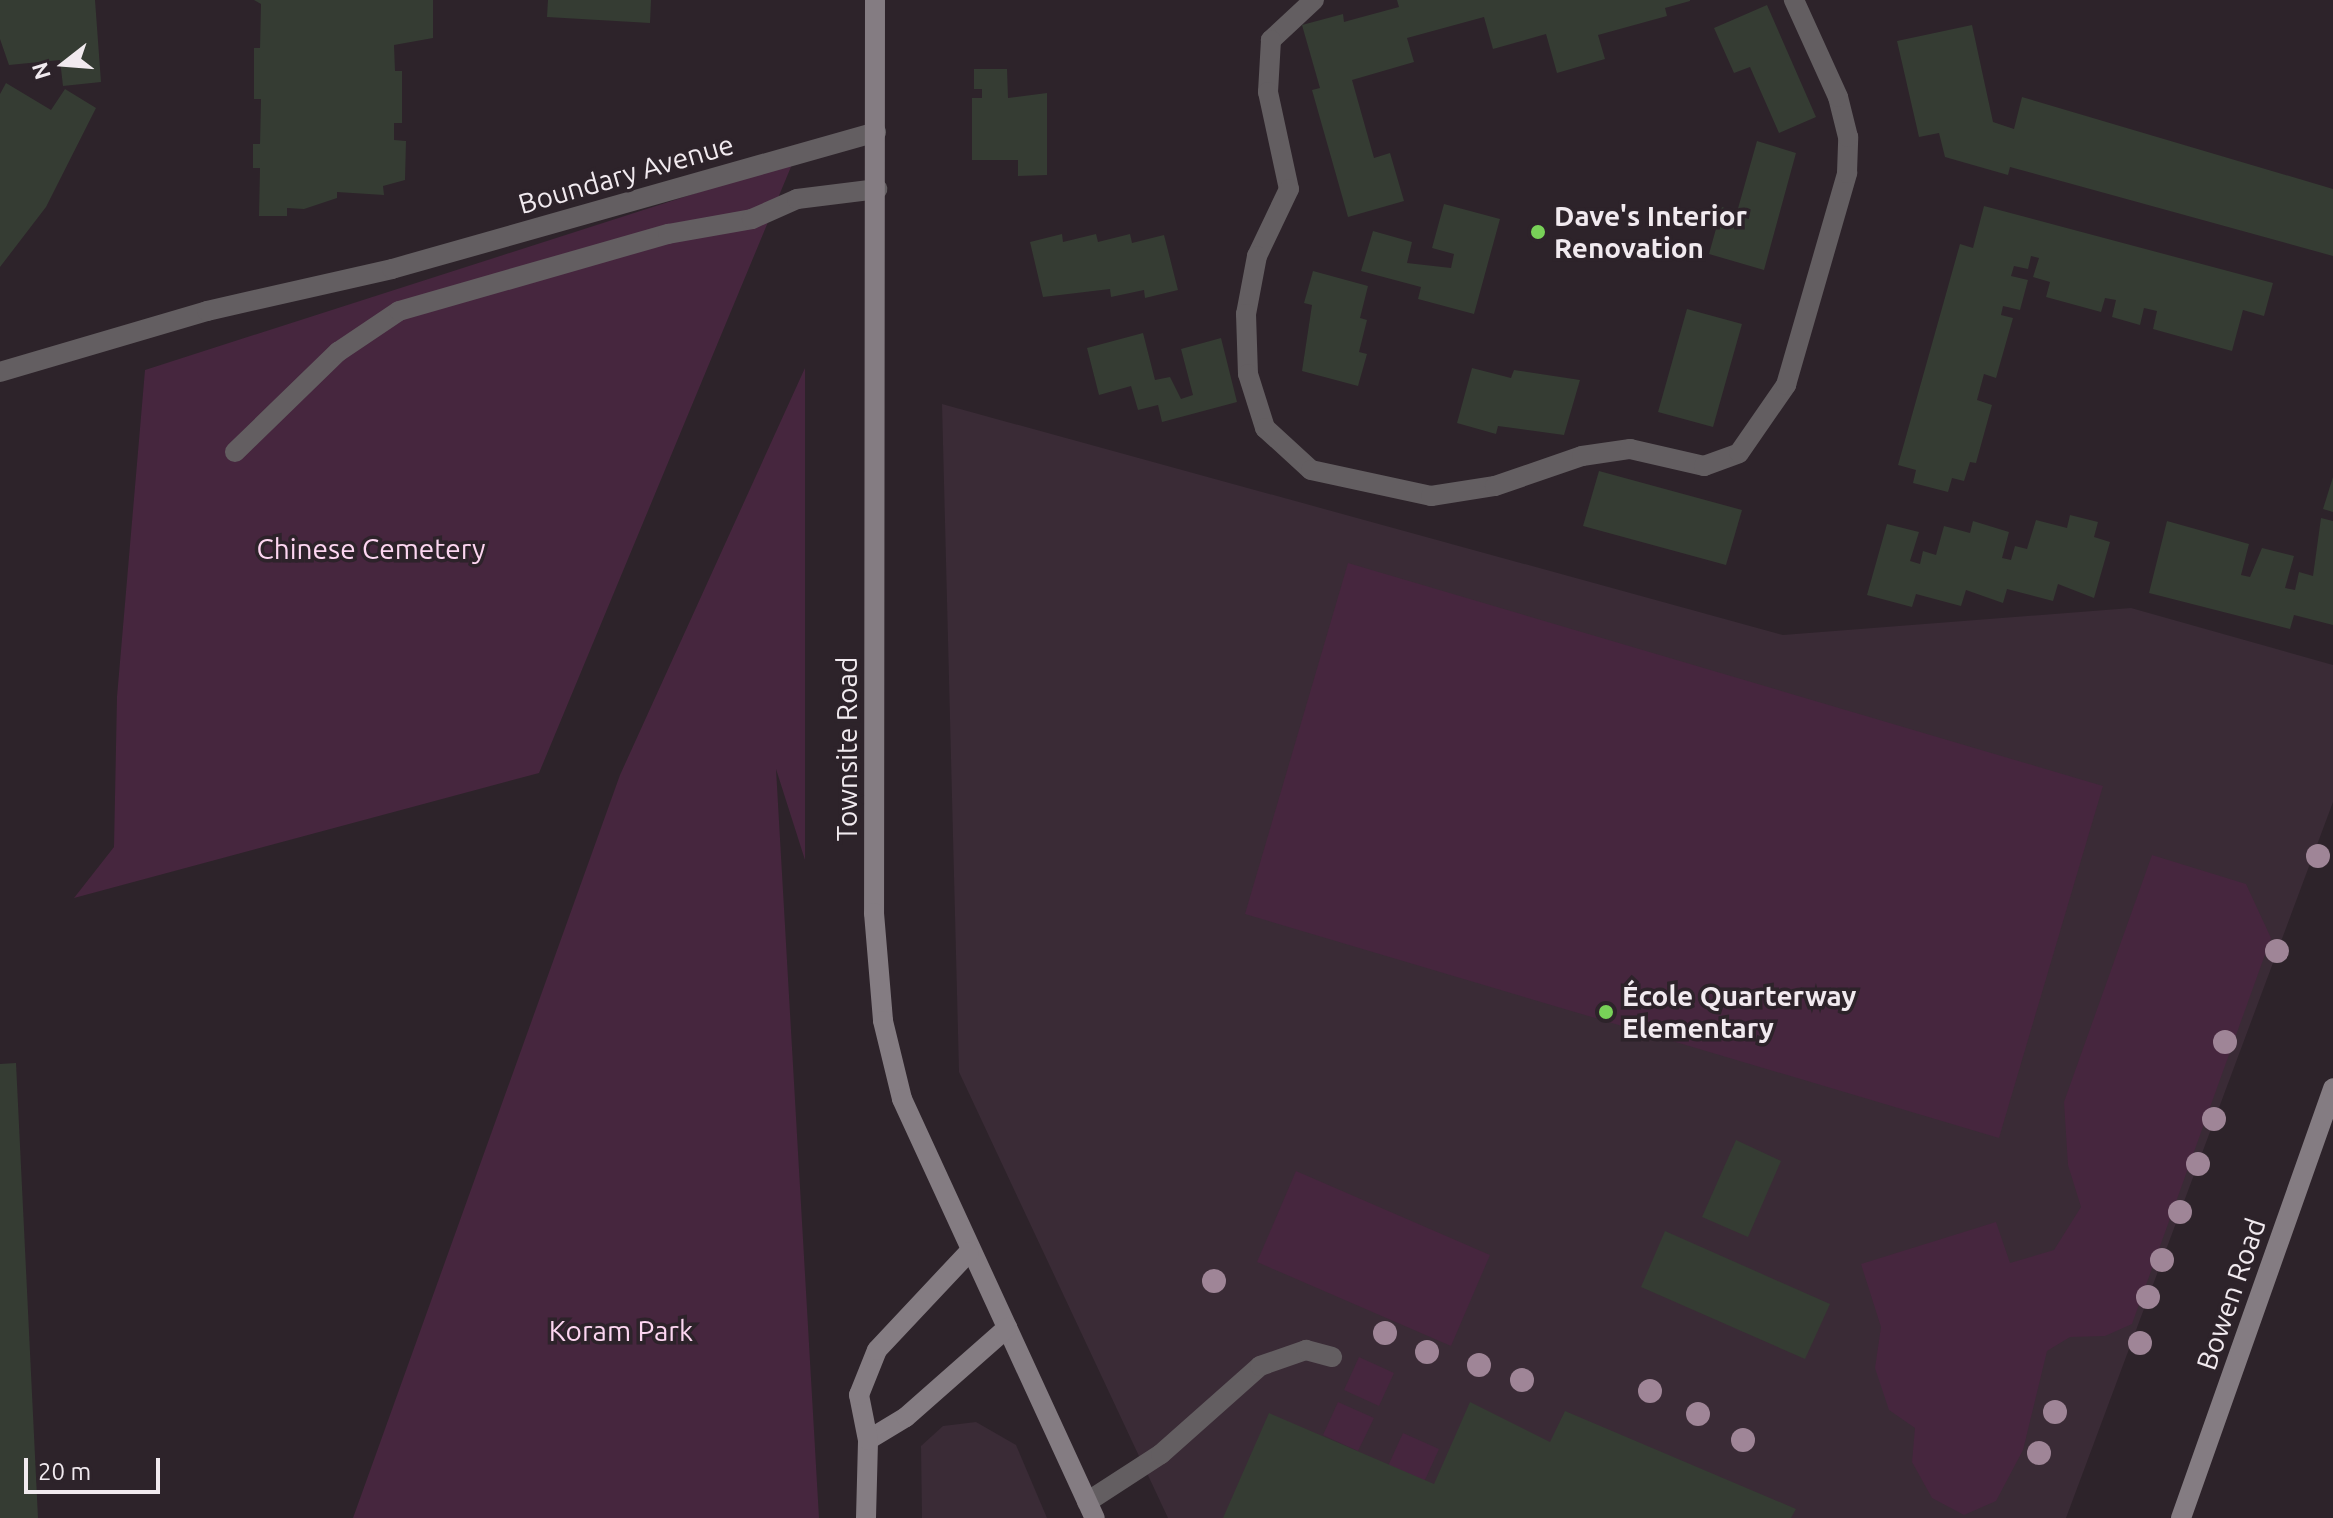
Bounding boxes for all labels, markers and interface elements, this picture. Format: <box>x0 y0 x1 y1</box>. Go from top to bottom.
north arrow <box>24 24 104 104</box>
text: N <box>26 60 55 83</box>
street label: Boundary Avenue <box>514 127 738 221</box>
place label: Dave's Interior Renovation <box>1554 199 1747 265</box>
marker: Dave's Interior Renovation <box>1529 223 1547 241</box>
park label: Chinese Cemetery <box>257 532 485 566</box>
street label: Townsite Road <box>830 657 864 841</box>
place label: École Quarterway Elementary <box>1622 979 1856 1045</box>
marker: École Quarterway Elementary <box>1597 1003 1615 1021</box>
street label: Bowen Road <box>2189 1214 2273 1374</box>
park label: Koram Park <box>549 1314 693 1348</box>
scale bar <box>28 1442 164 1492</box>
text: 20 m <box>38 1458 91 1485</box>

